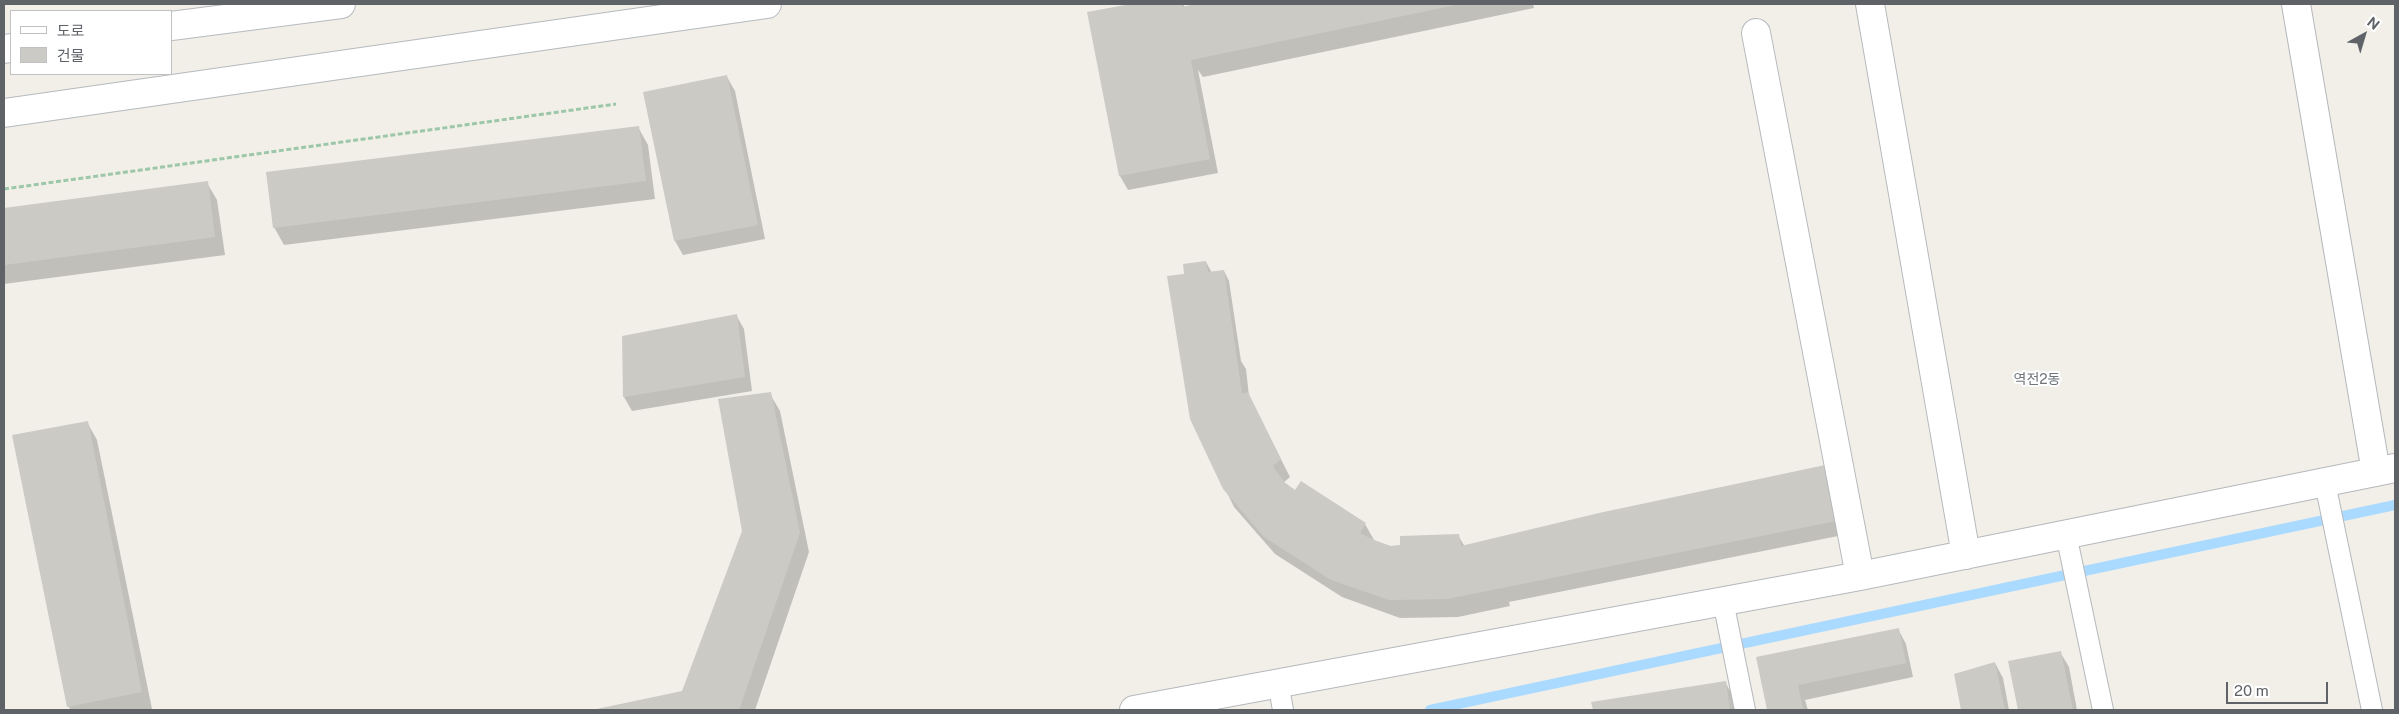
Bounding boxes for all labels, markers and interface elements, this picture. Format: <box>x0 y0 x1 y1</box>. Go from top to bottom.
legend <box>10 10 172 75</box>
north arrow <box>2339 10 2389 60</box>
text: N <box>2364 14 2383 33</box>
text: 도로 <box>57 22 85 39</box>
text: 건물 <box>57 47 85 64</box>
district label: 역전2동 <box>2014 372 2060 388</box>
scale bar <box>2229 672 2332 704</box>
text: 20 m <box>2234 682 2269 699</box>

